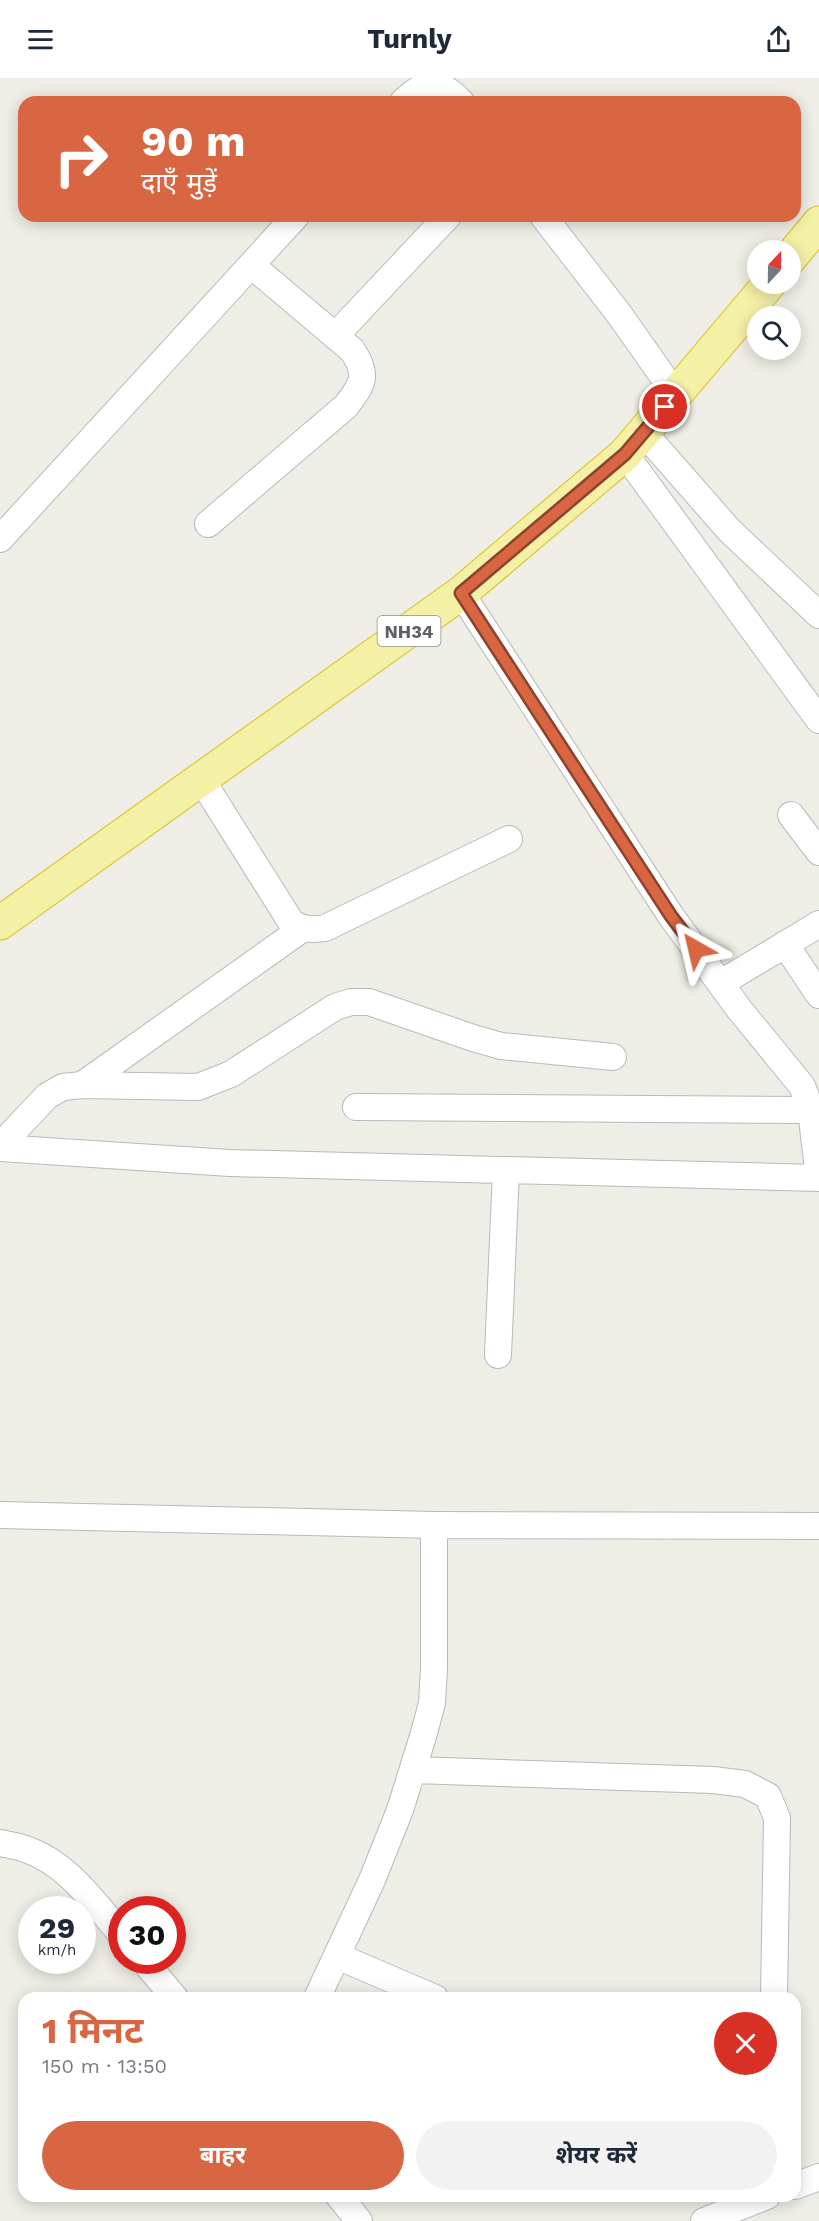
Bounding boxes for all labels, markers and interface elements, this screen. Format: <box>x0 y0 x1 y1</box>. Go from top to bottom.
icon: menu <box>24 23 57 56</box>
text: Turnly <box>367 23 452 55</box>
icon: share <box>762 23 795 56</box>
text: 90 m <box>141 117 245 166</box>
icon: right <box>42 120 120 198</box>
text: दाएँ मुड़ें <box>141 167 217 199</box>
north arrow <box>747 240 801 294</box>
map controls <box>747 240 801 360</box>
button: search <box>747 306 801 360</box>
pin <box>639 381 690 432</box>
icon: arrive <box>648 390 681 423</box>
road number: NH34 <box>378 616 440 646</box>
position arrow <box>664 917 728 981</box>
speed limit sign: 30 <box>108 1896 186 1974</box>
text: 29 <box>39 1910 75 1945</box>
text: km/h <box>38 1941 76 1959</box>
text: 1 मिनट <box>42 2010 143 2052</box>
button: close <box>714 2012 777 2075</box>
text: 150 m · 13:50 <box>42 2054 167 2078</box>
button: बाहर <box>42 2121 404 2190</box>
button: शेयर करें <box>416 2121 777 2190</box>

